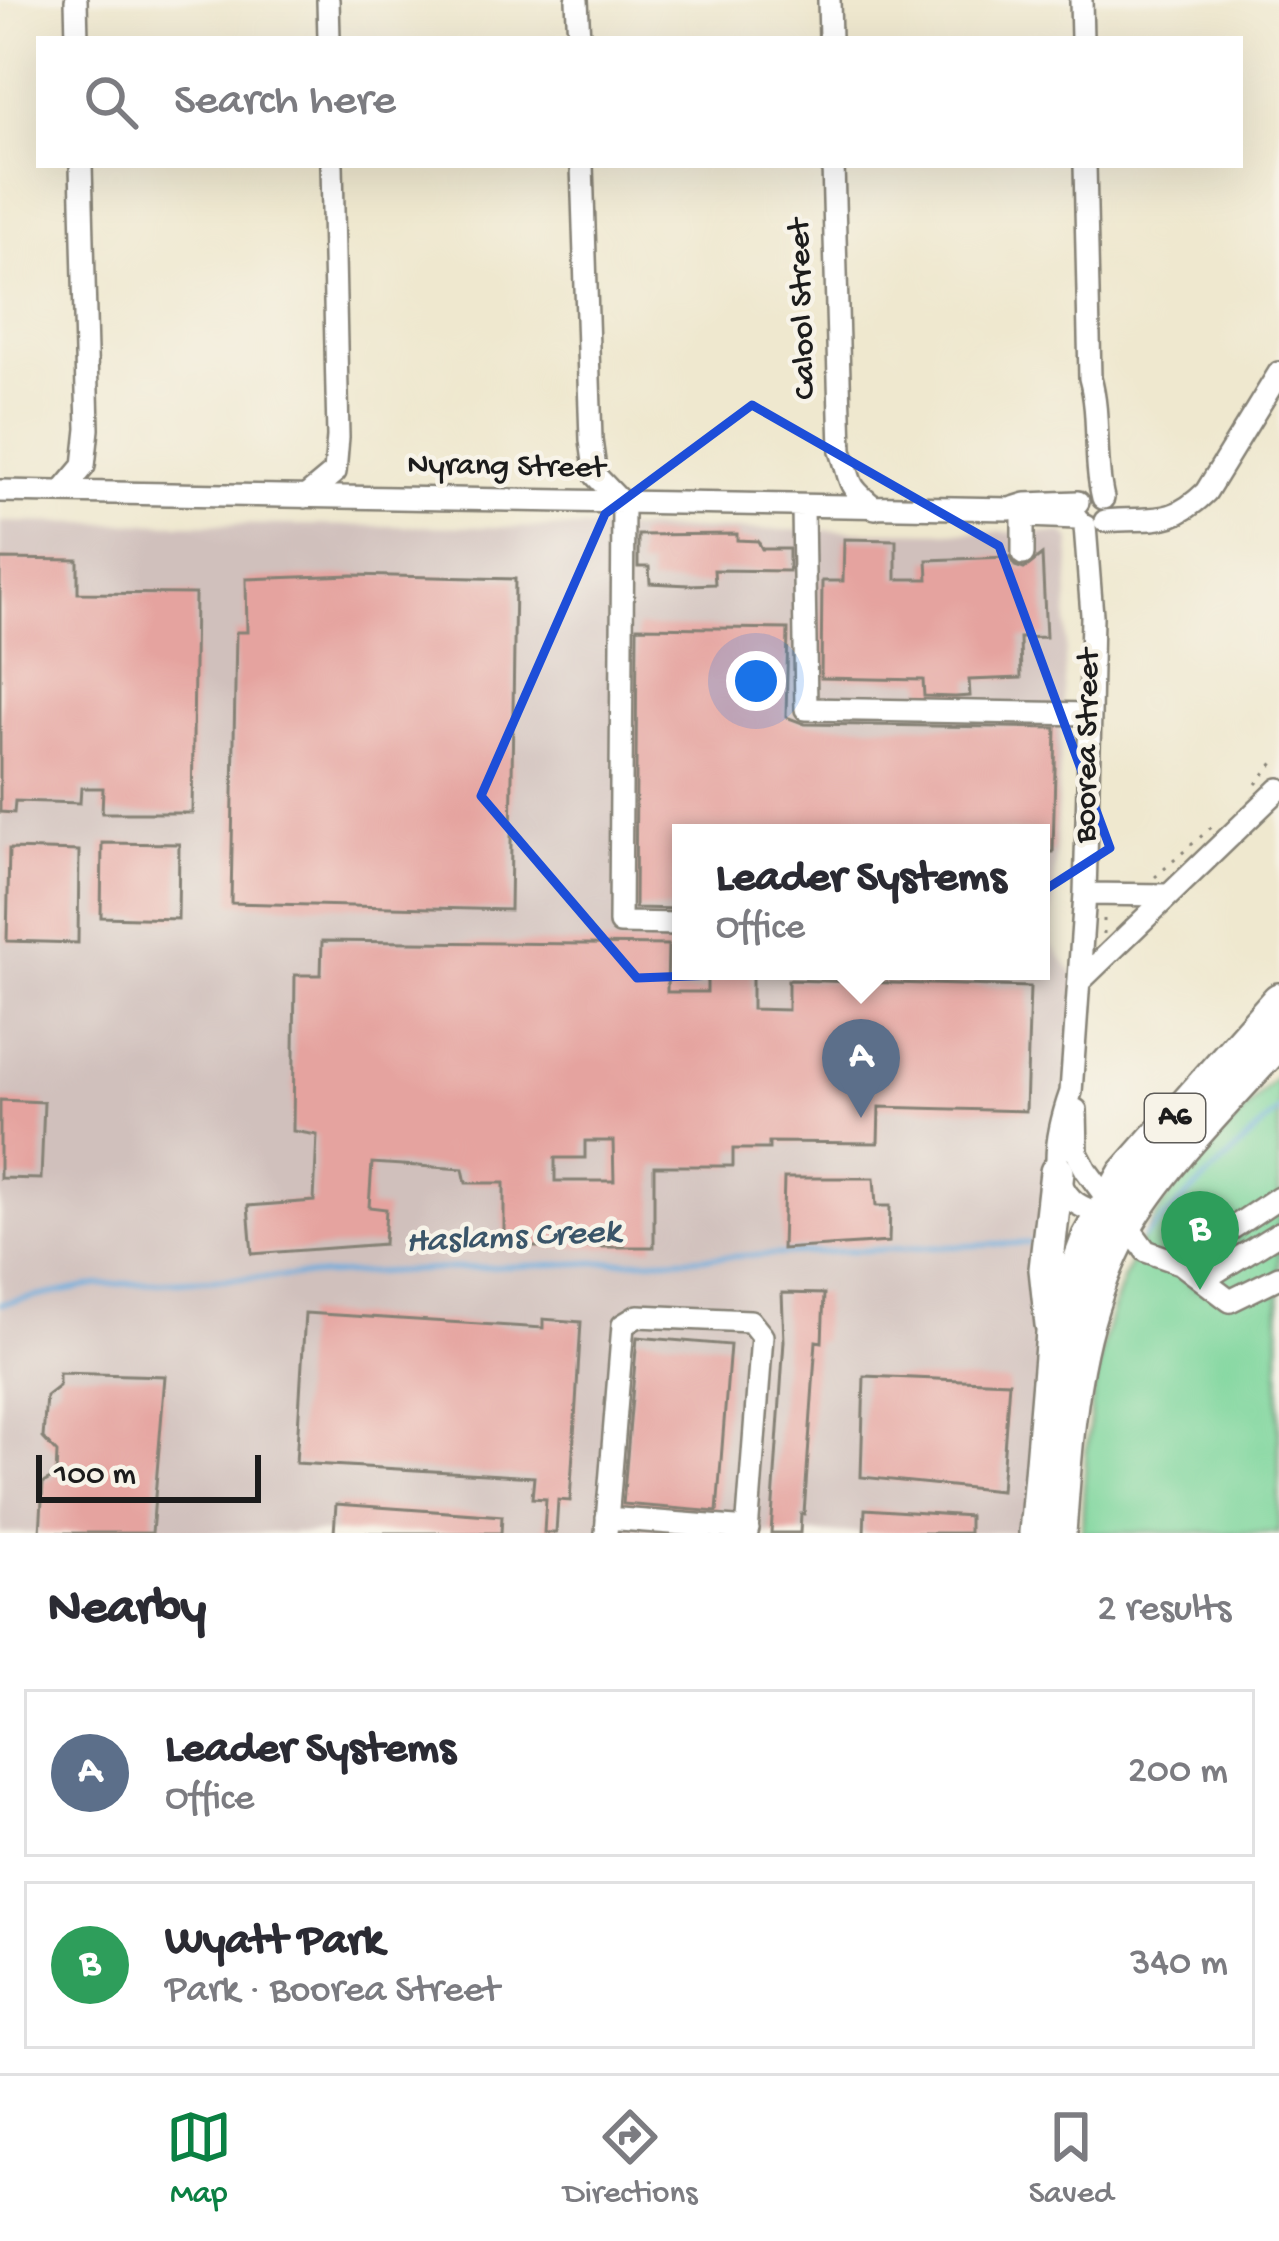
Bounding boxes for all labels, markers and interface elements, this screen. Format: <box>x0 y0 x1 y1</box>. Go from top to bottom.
search box <box>36 36 1243 168</box>
icon: search <box>78 69 144 135</box>
text: Search here <box>174 76 396 129</box>
street label: Calool Street <box>782 215 826 400</box>
street label: Nyrang Street <box>407 447 608 489</box>
street label: Boorea Street <box>1068 646 1110 844</box>
your location <box>726 651 786 711</box>
popup <box>672 824 1050 980</box>
text: Leader Systems <box>716 853 1006 906</box>
text: Office <box>716 906 805 952</box>
pin: A <box>822 1019 900 1118</box>
road number: A6 <box>1145 1094 1205 1142</box>
pin: B <box>1161 1191 1239 1290</box>
water label: Haslams Creek <box>405 1212 624 1266</box>
scale bar <box>36 1449 261 1502</box>
text: 100 m <box>54 1457 136 1495</box>
text: Nearby <box>48 1581 206 1641</box>
text: 2 results <box>1097 1588 1231 1634</box>
text: Leader Systems <box>165 1724 456 1777</box>
text: A <box>78 1750 102 1796</box>
text: 200 m <box>1128 1750 1228 1796</box>
text: Office <box>165 1777 254 1823</box>
text: Wyatt Park <box>165 1916 384 1969</box>
text: B <box>80 1942 100 1988</box>
text: 340 m <box>1130 1942 1228 1988</box>
text: Park · Boorea Street <box>165 1969 499 2015</box>
tab: Map <box>166 2104 232 2214</box>
tab: Directions <box>563 2104 697 2214</box>
tab: Saved <box>1029 2104 1113 2214</box>

